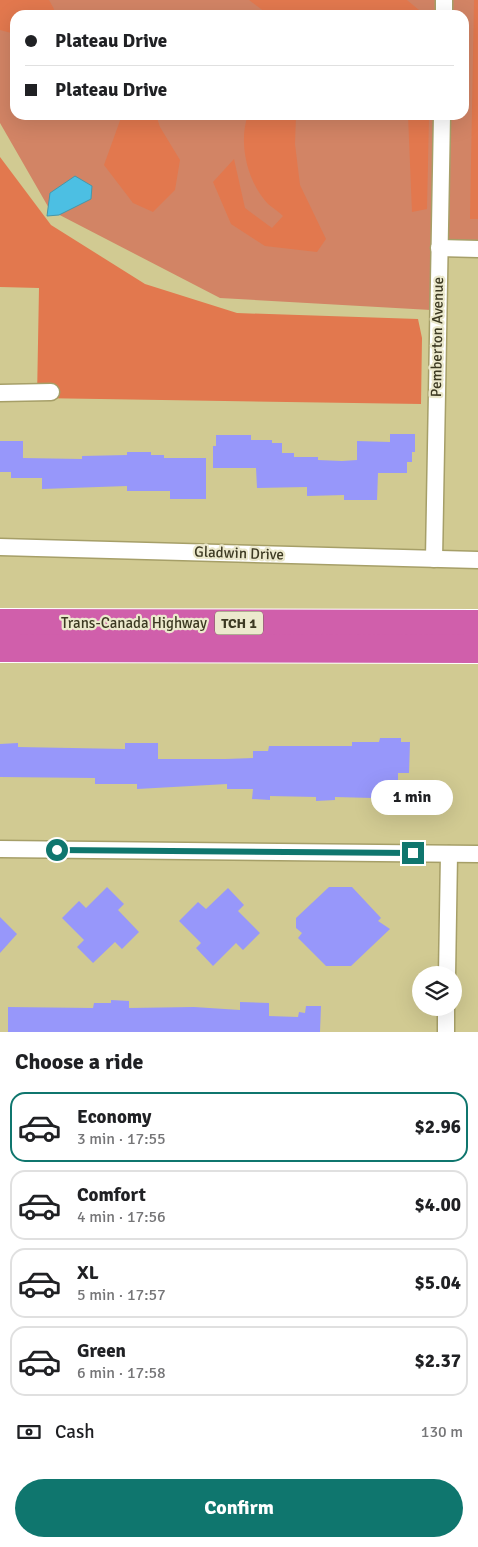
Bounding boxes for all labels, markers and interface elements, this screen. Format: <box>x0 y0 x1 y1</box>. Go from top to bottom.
text: Plateau Drive <box>55 29 167 53</box>
text: Plateau Drive <box>55 78 167 102</box>
street label: Pemberton Avenue <box>427 277 447 397</box>
street label: Gladwin Drive <box>194 542 284 564</box>
road number: TCH 1 <box>215 612 263 634</box>
street label: Trans-Canada Highway <box>61 614 207 632</box>
callout: 1 min <box>372 780 454 816</box>
text: 1 min <box>393 787 431 807</box>
route start <box>46 839 68 861</box>
route end <box>402 842 424 864</box>
map controls <box>412 966 462 1016</box>
button: layers <box>412 966 462 1016</box>
text: Choose a ride <box>15 1048 143 1075</box>
icon: car <box>17 1105 62 1150</box>
text: Economy <box>77 1105 151 1129</box>
text: $2.96 <box>415 1115 461 1139</box>
text: 3 min · 17:55 <box>77 1129 166 1149</box>
icon: car <box>17 1183 62 1228</box>
text: Comfort <box>77 1183 146 1207</box>
text: $4.00 <box>415 1193 461 1217</box>
text: 4 min · 17:56 <box>77 1207 166 1227</box>
icon: car <box>17 1261 62 1306</box>
text: XL <box>77 1261 99 1285</box>
text: $5.04 <box>415 1271 461 1295</box>
text: 5 min · 17:57 <box>77 1285 166 1305</box>
icon: car <box>17 1339 62 1384</box>
text: Green <box>77 1339 126 1363</box>
text: $2.37 <box>415 1349 461 1373</box>
text: 6 min · 17:58 <box>77 1363 166 1383</box>
icon: cash <box>15 1418 43 1446</box>
text: Cash <box>55 1420 95 1444</box>
text: 130 m <box>421 1422 463 1442</box>
button: Confirm <box>15 1479 463 1537</box>

